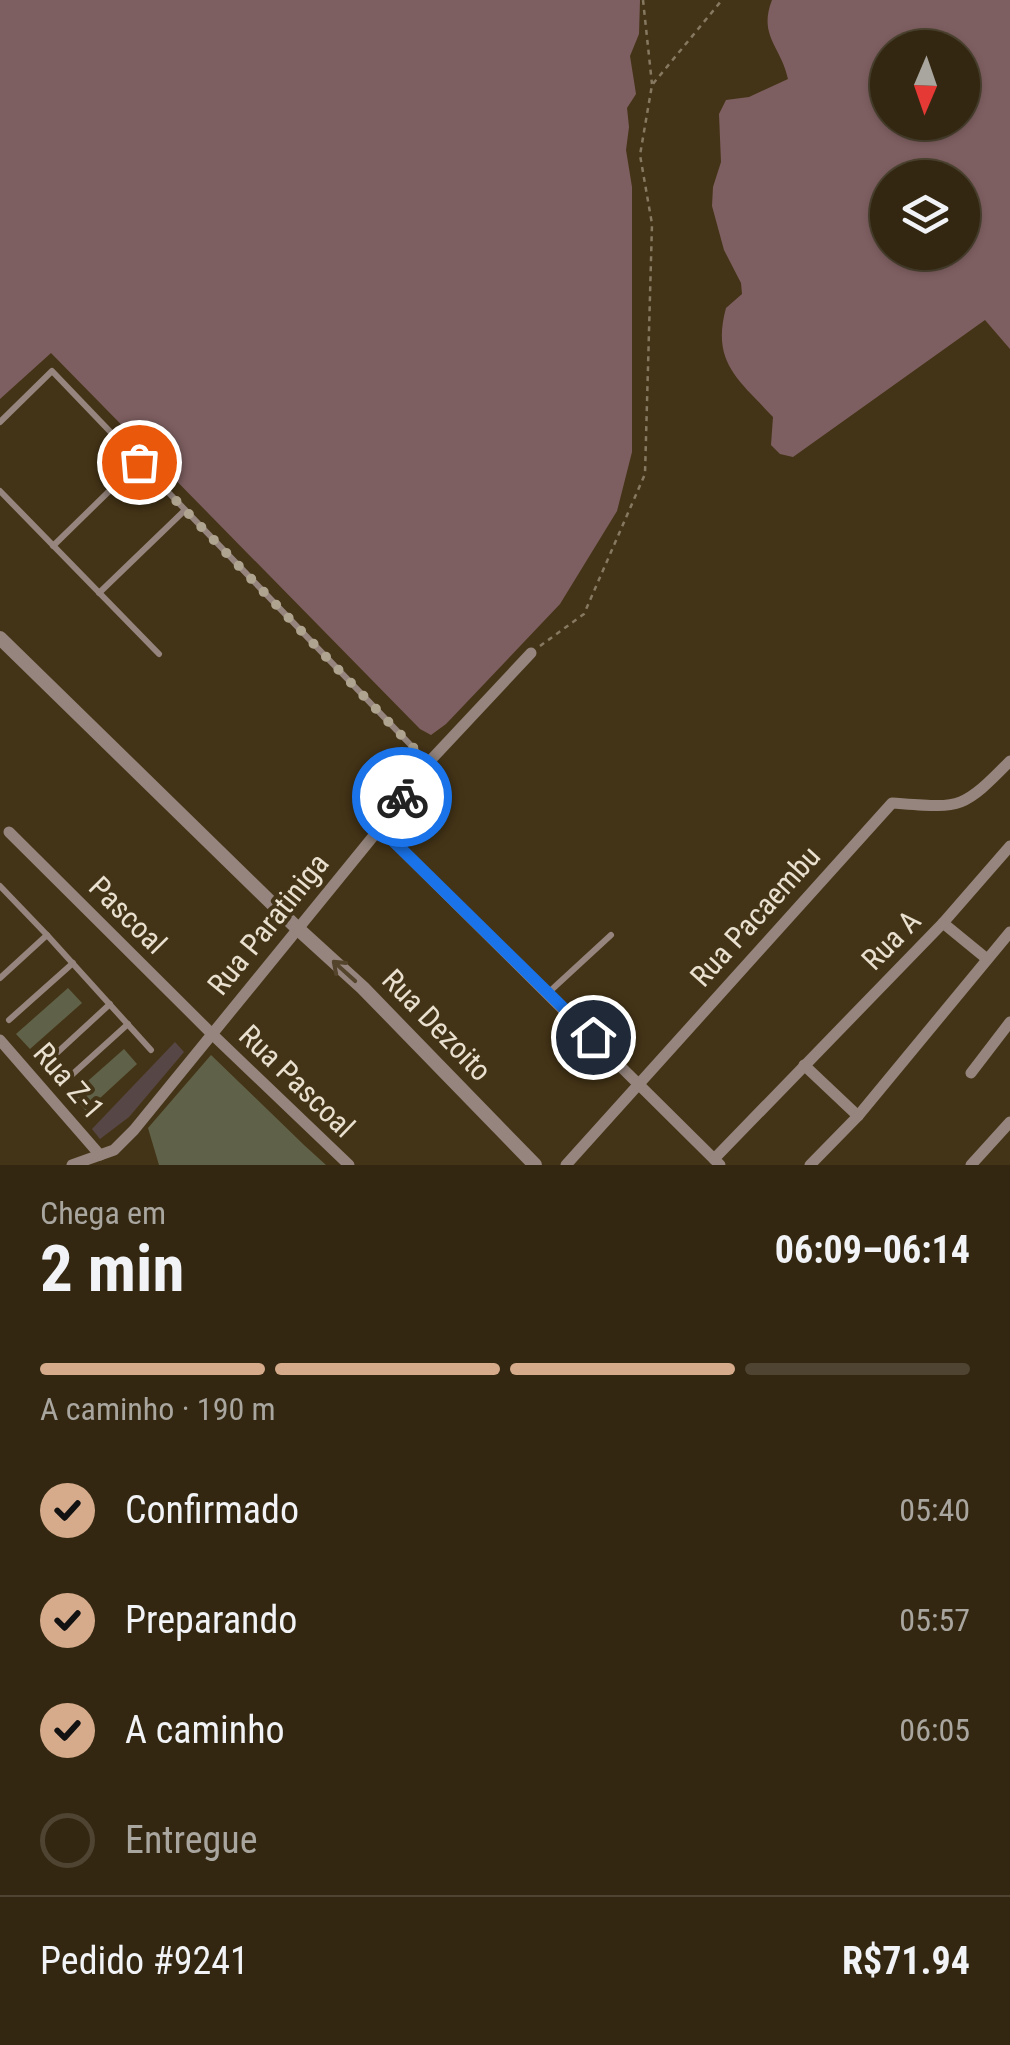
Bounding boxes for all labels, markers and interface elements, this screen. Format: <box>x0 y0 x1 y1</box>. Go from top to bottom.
north arrow <box>870 30 980 140</box>
map controls <box>870 30 980 270</box>
button: layers <box>870 160 980 270</box>
pin <box>97 420 182 505</box>
icon: bag <box>112 435 167 490</box>
courier <box>352 747 452 847</box>
icon: bike <box>375 770 430 825</box>
street label: Rua Pacaembu <box>683 839 827 993</box>
street label: Rua Paratiniga <box>200 846 336 1002</box>
street label: Pascoal <box>82 869 174 961</box>
street label: Rua A <box>854 903 928 977</box>
one-way arrow <box>332 959 357 982</box>
street label: Rua Dezoito <box>375 962 499 1088</box>
pin <box>551 995 636 1080</box>
icon: home <box>566 1010 621 1065</box>
street label: Rua Pascoal <box>232 1018 362 1144</box>
street label: Rua Z-1 <box>26 1036 112 1126</box>
text: Chega em <box>40 1194 166 1232</box>
text: 06:09–06:14 <box>775 1228 970 1272</box>
text: 2 min <box>40 1231 184 1307</box>
text: A caminho · 190 m <box>40 1390 276 1428</box>
icon: check <box>40 1483 95 1538</box>
text: Confirmado <box>125 1488 299 1532</box>
text: 05:40 <box>899 1491 970 1529</box>
icon: check <box>40 1593 95 1648</box>
text: Preparando <box>125 1598 297 1642</box>
text: 05:57 <box>899 1601 970 1639</box>
icon: check <box>40 1703 95 1758</box>
text: A caminho <box>125 1708 285 1752</box>
text: 06:05 <box>899 1711 970 1749</box>
text: Entregue <box>125 1818 258 1862</box>
text: Pedido #9241 <box>40 1939 249 1983</box>
text: R$71.94 <box>842 1939 970 1983</box>

